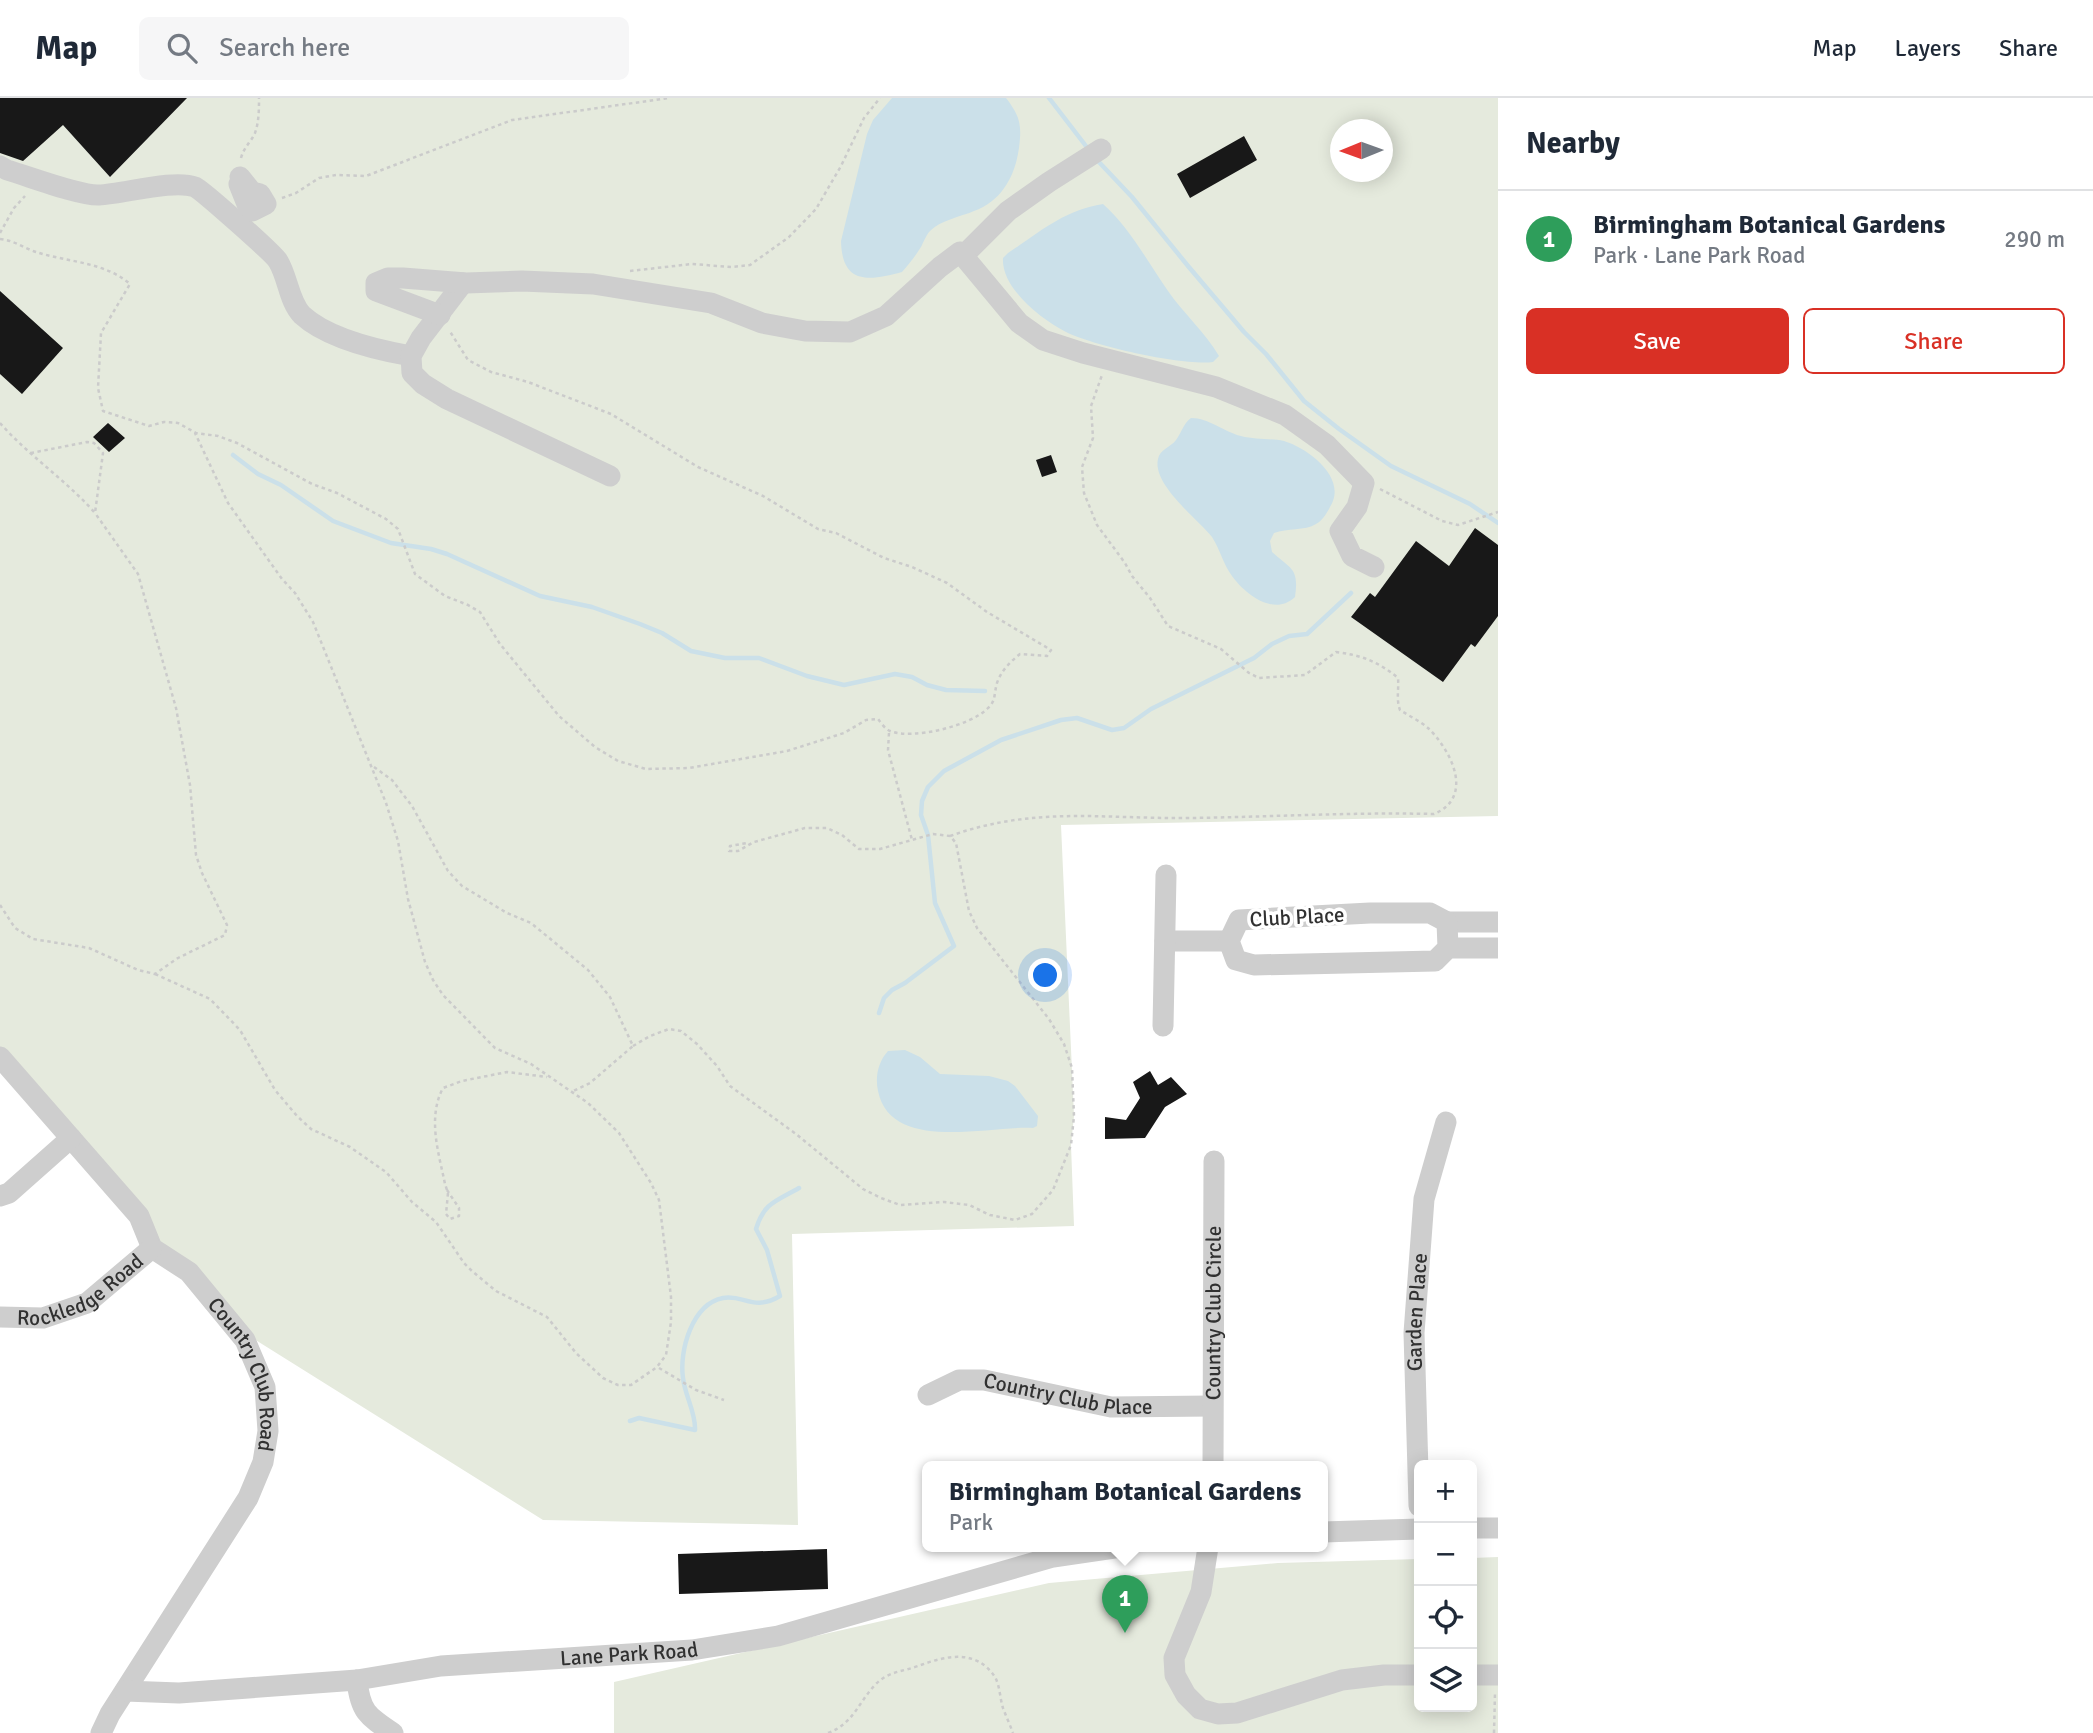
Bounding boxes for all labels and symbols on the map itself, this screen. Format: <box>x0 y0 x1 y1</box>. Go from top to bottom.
north arrow <box>1330 119 1393 182</box>
street label: Club Place <box>1249 902 1345 932</box>
your location <box>1028 958 1062 992</box>
street label: Country Club Circle <box>1200 1226 1227 1400</box>
street label: Rockledge Road <box>17 1248 149 1331</box>
street label: Garden Place <box>1401 1252 1433 1372</box>
street label: Country Club Road <box>202 1292 281 1453</box>
street label: Country Club Place <box>981 1367 1153 1421</box>
pin: 1 <box>1102 1575 1148 1633</box>
street label: Lane Park Road <box>559 1636 700 1671</box>

